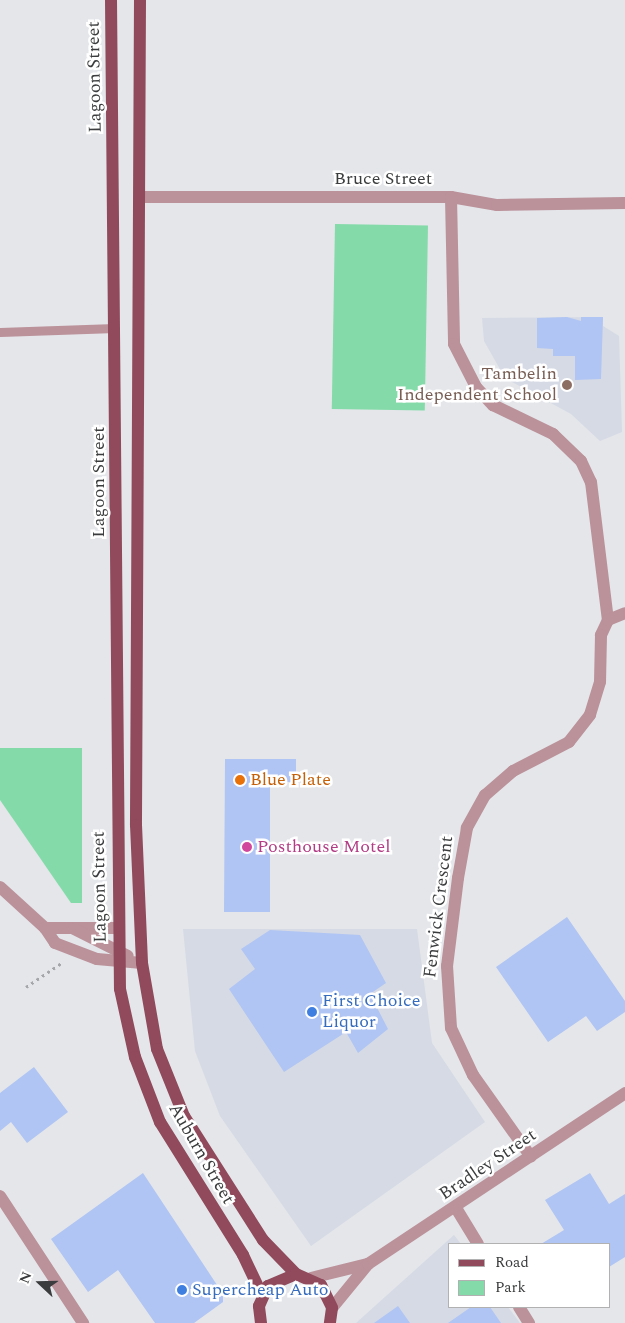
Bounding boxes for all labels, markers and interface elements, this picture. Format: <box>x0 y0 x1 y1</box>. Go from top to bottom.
street label: Lagoon Street <box>83 21 107 133</box>
street label: Bruce Street <box>334 168 432 190</box>
place label: Tambelin Independent School <box>397 364 557 406</box>
marker: Tambelin Independent School <box>561 379 573 391</box>
street label: Lagoon Street <box>88 426 110 538</box>
place label: Blue Plate <box>250 769 331 791</box>
marker: Blue Plate <box>234 774 246 786</box>
street label: Lagoon Street <box>88 831 112 943</box>
street label: Fenwick Crescent <box>420 835 458 979</box>
place label: Posthouse Motel <box>257 836 390 858</box>
marker: Posthouse Motel <box>241 841 253 853</box>
place label: First Choice Liquor <box>322 991 420 1034</box>
marker: First Choice Liquor <box>306 1006 318 1018</box>
street label: Auburn Street <box>163 1100 239 1208</box>
street label: Bradley Street <box>435 1125 541 1205</box>
legend <box>448 1243 610 1308</box>
text: Road <box>495 1251 529 1274</box>
north arrow <box>15 1258 65 1308</box>
text: N <box>14 1268 37 1287</box>
text: Park <box>495 1276 526 1299</box>
place label: Supercheap Auto <box>192 1279 329 1301</box>
marker: Supercheap Auto <box>176 1284 188 1296</box>

